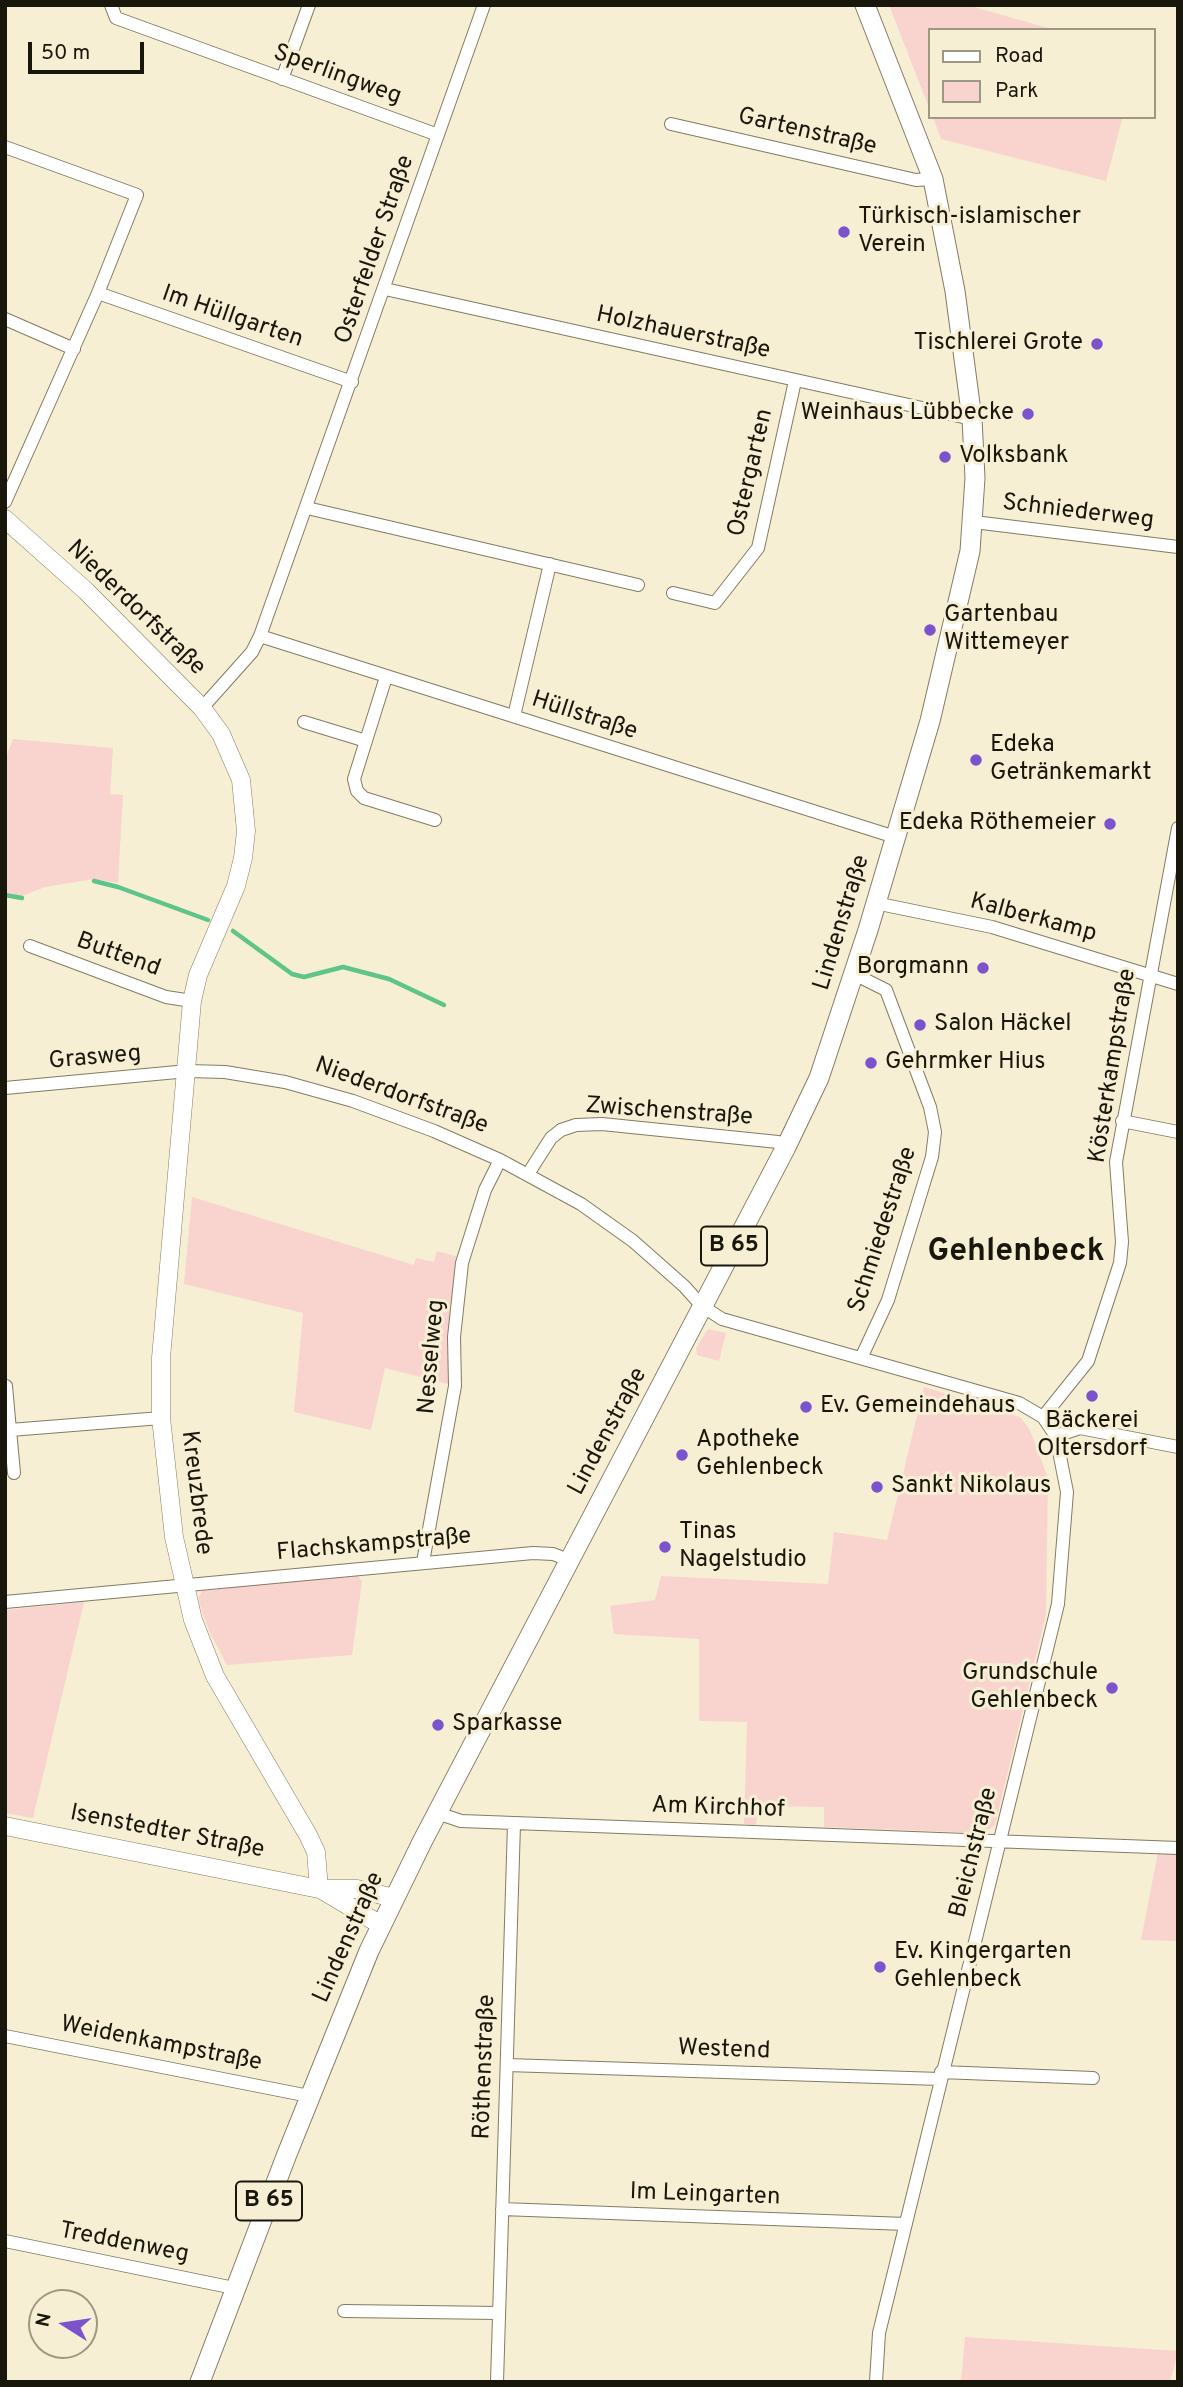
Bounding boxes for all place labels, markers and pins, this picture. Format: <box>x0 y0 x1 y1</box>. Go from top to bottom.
place label: Türkisch-islamischer Verein <box>858 204 1081 260</box>
marker: Türkisch-islamischer Verein <box>836 224 852 240</box>
place label: Tischlerei Grote <box>913 330 1083 358</box>
marker: Tischlerei Grote <box>1089 336 1105 352</box>
place label: Weinhaus Lübbecke <box>801 400 1014 428</box>
marker: Weinhaus Lübbecke <box>1020 406 1036 422</box>
place label: Volksbank <box>959 443 1069 471</box>
marker: Volksbank <box>937 449 953 465</box>
place label: Gartenbau Wittemeyer <box>944 602 1069 658</box>
marker: Gartenbau Wittemeyer <box>922 622 938 638</box>
place label: Edeka Getränkemarkt <box>990 732 1152 788</box>
marker: Edeka Getränkemarkt <box>968 752 984 768</box>
place label: Edeka Röthemeier <box>899 810 1096 838</box>
marker: Edeka Röthemeier <box>1102 816 1118 832</box>
place label: Borgmann <box>857 954 969 982</box>
marker: Borgmann <box>975 960 991 976</box>
place label: Salon Häckel <box>934 1011 1072 1039</box>
marker: Salon Häckel <box>912 1017 928 1033</box>
place label: Gehrmker Hius <box>885 1049 1046 1077</box>
marker: Gehrmker Hius <box>863 1055 879 1071</box>
marker: Bäckerei Oltersdorf <box>1084 1388 1100 1404</box>
place label: Ev. Gemeindehaus <box>820 1393 1016 1421</box>
marker: Ev. Gemeindehaus <box>798 1399 814 1415</box>
place label: Bäckerei Oltersdorf <box>1037 1408 1147 1464</box>
place label: Apotheke Gehlenbeck <box>696 1427 824 1483</box>
marker: Apotheke Gehlenbeck <box>674 1447 690 1463</box>
place label: Sankt Nikolaus <box>891 1473 1051 1501</box>
marker: Sankt Nikolaus <box>869 1479 885 1495</box>
place label: Tinas Nagelstudio <box>679 1519 807 1575</box>
marker: Tinas Nagelstudio <box>657 1539 673 1555</box>
place label: Grundschule Gehlenbeck <box>962 1660 1098 1716</box>
marker: Grundschule Gehlenbeck <box>1104 1680 1120 1696</box>
place label: Sparkasse <box>452 1711 562 1739</box>
marker: Sparkasse <box>430 1717 446 1733</box>
place label: Ev. Kingergarten Gehlenbeck <box>894 1939 1072 1995</box>
marker: Ev. Kingergarten Gehlenbeck <box>872 1959 888 1975</box>

